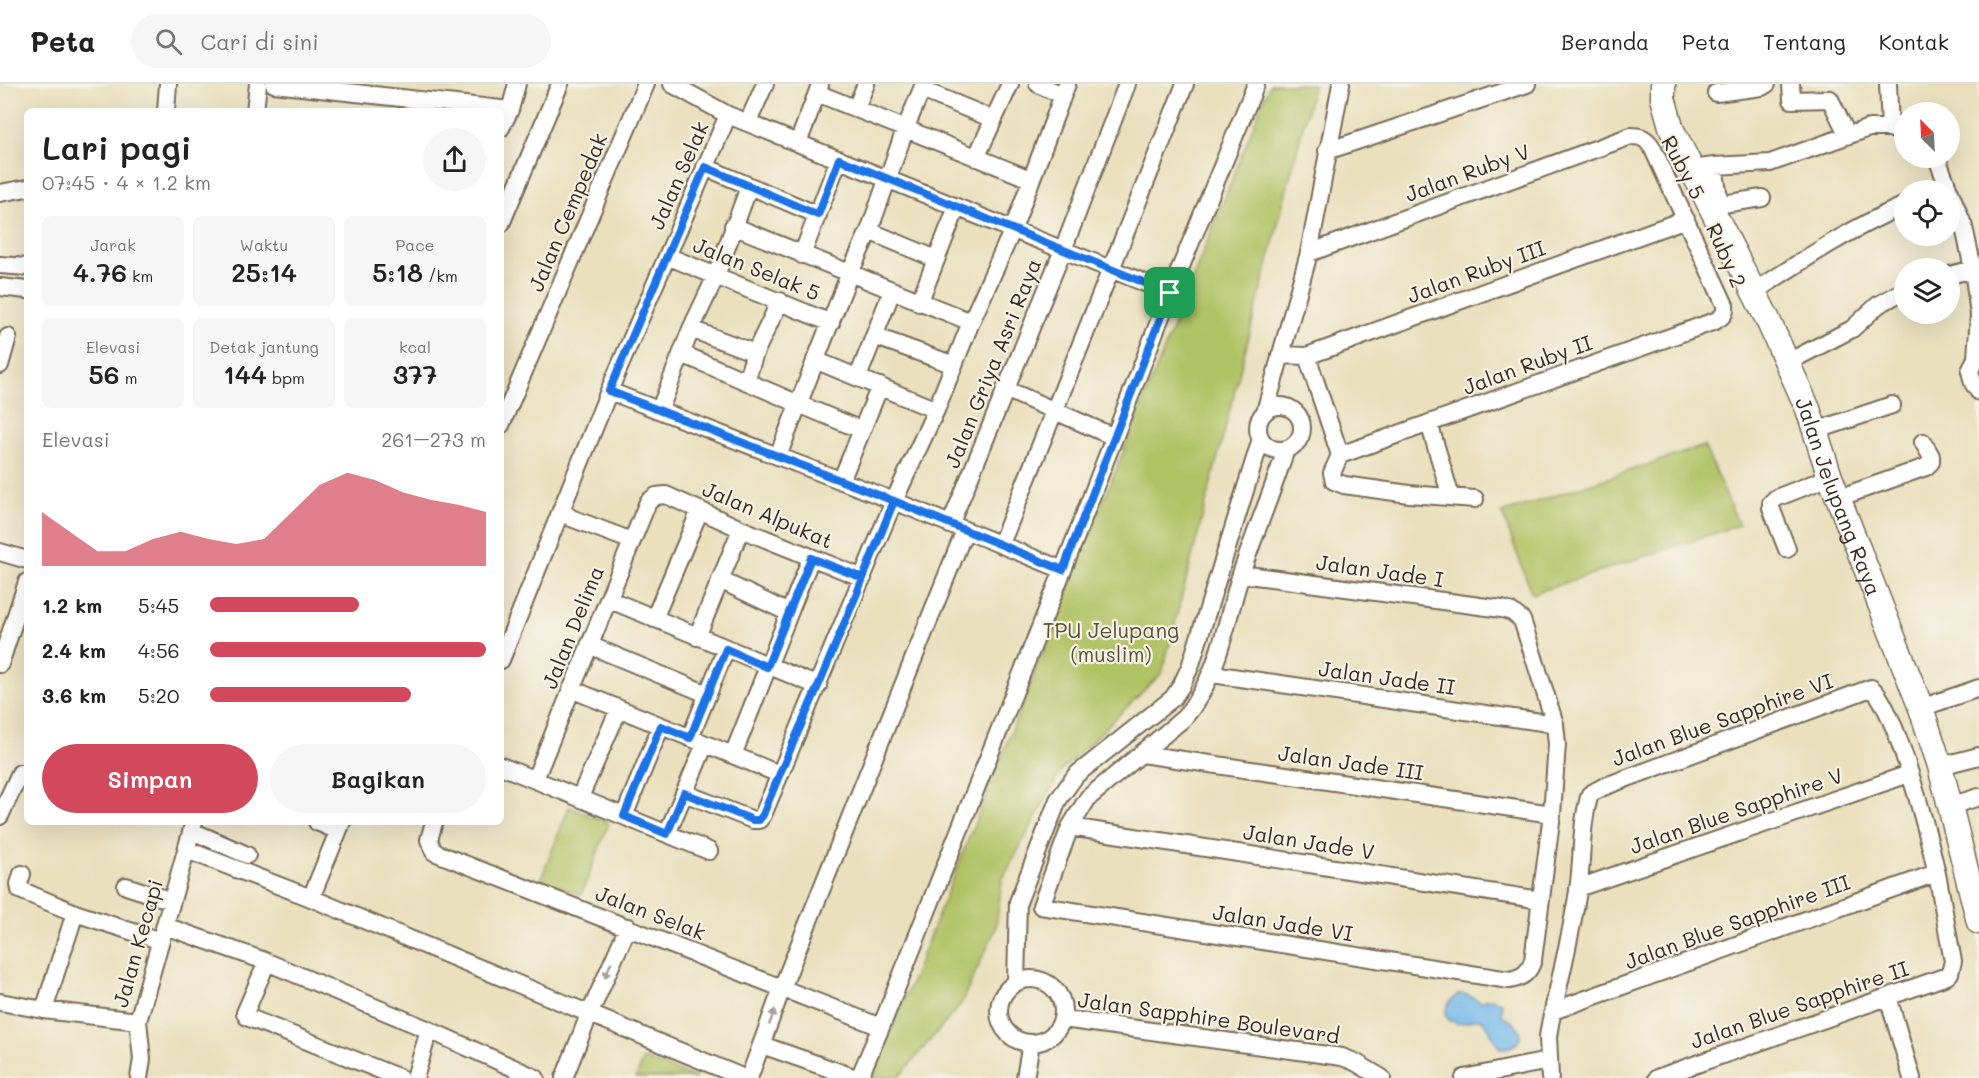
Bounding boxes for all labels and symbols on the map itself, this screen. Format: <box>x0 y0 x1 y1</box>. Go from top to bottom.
north arrow <box>1894 102 1960 168</box>
street label: Jalan Selak <box>642 117 714 233</box>
street label: Jalan Cempedak <box>521 129 613 295</box>
street label: Ruby 5 <box>1656 131 1712 203</box>
street label: Jalan Ruby V <box>1401 137 1533 207</box>
street label: Ruby 2 <box>1701 219 1753 291</box>
street label: Jalan Selak 5 <box>690 230 824 306</box>
street label: Jalan Ruby III <box>1403 234 1549 308</box>
street label: Jalan Griya Asri Raya <box>938 254 1046 472</box>
pin <box>1144 267 1195 318</box>
street label: Jalan Ruby II <box>1459 328 1595 400</box>
street label: Jalan Jelupang Raya <box>1790 392 1889 599</box>
street label: Jalan Alpukat <box>699 474 837 554</box>
street label: Jalan Jade I <box>1315 548 1445 592</box>
street label: Jalan Delima <box>535 562 609 692</box>
park label: TPU Jelupang (muslim) <box>1043 616 1179 667</box>
street label: Jalan Jade II <box>1317 654 1457 700</box>
street label: Jalan Blue Sapphire VI <box>1608 666 1836 772</box>
street label: Jalan Jade III <box>1277 738 1425 786</box>
street label: Jalan Blue Sapphire V <box>1626 761 1846 859</box>
street label: Jalan Jade V <box>1241 817 1377 865</box>
street label: Jalan Blue Sapphire III <box>1621 868 1853 974</box>
street label: Jalan Kecapi <box>106 876 168 1010</box>
street label: Jalan Selak <box>592 879 710 945</box>
street label: Jalan Jade VI <box>1211 898 1355 946</box>
street label: Jalan Blue Sapphire II <box>1687 954 1911 1054</box>
one-way arrow <box>603 962 613 980</box>
street label: Jalan Sapphire Boulevard <box>1076 985 1342 1049</box>
one-way arrow <box>768 1008 778 1026</box>

